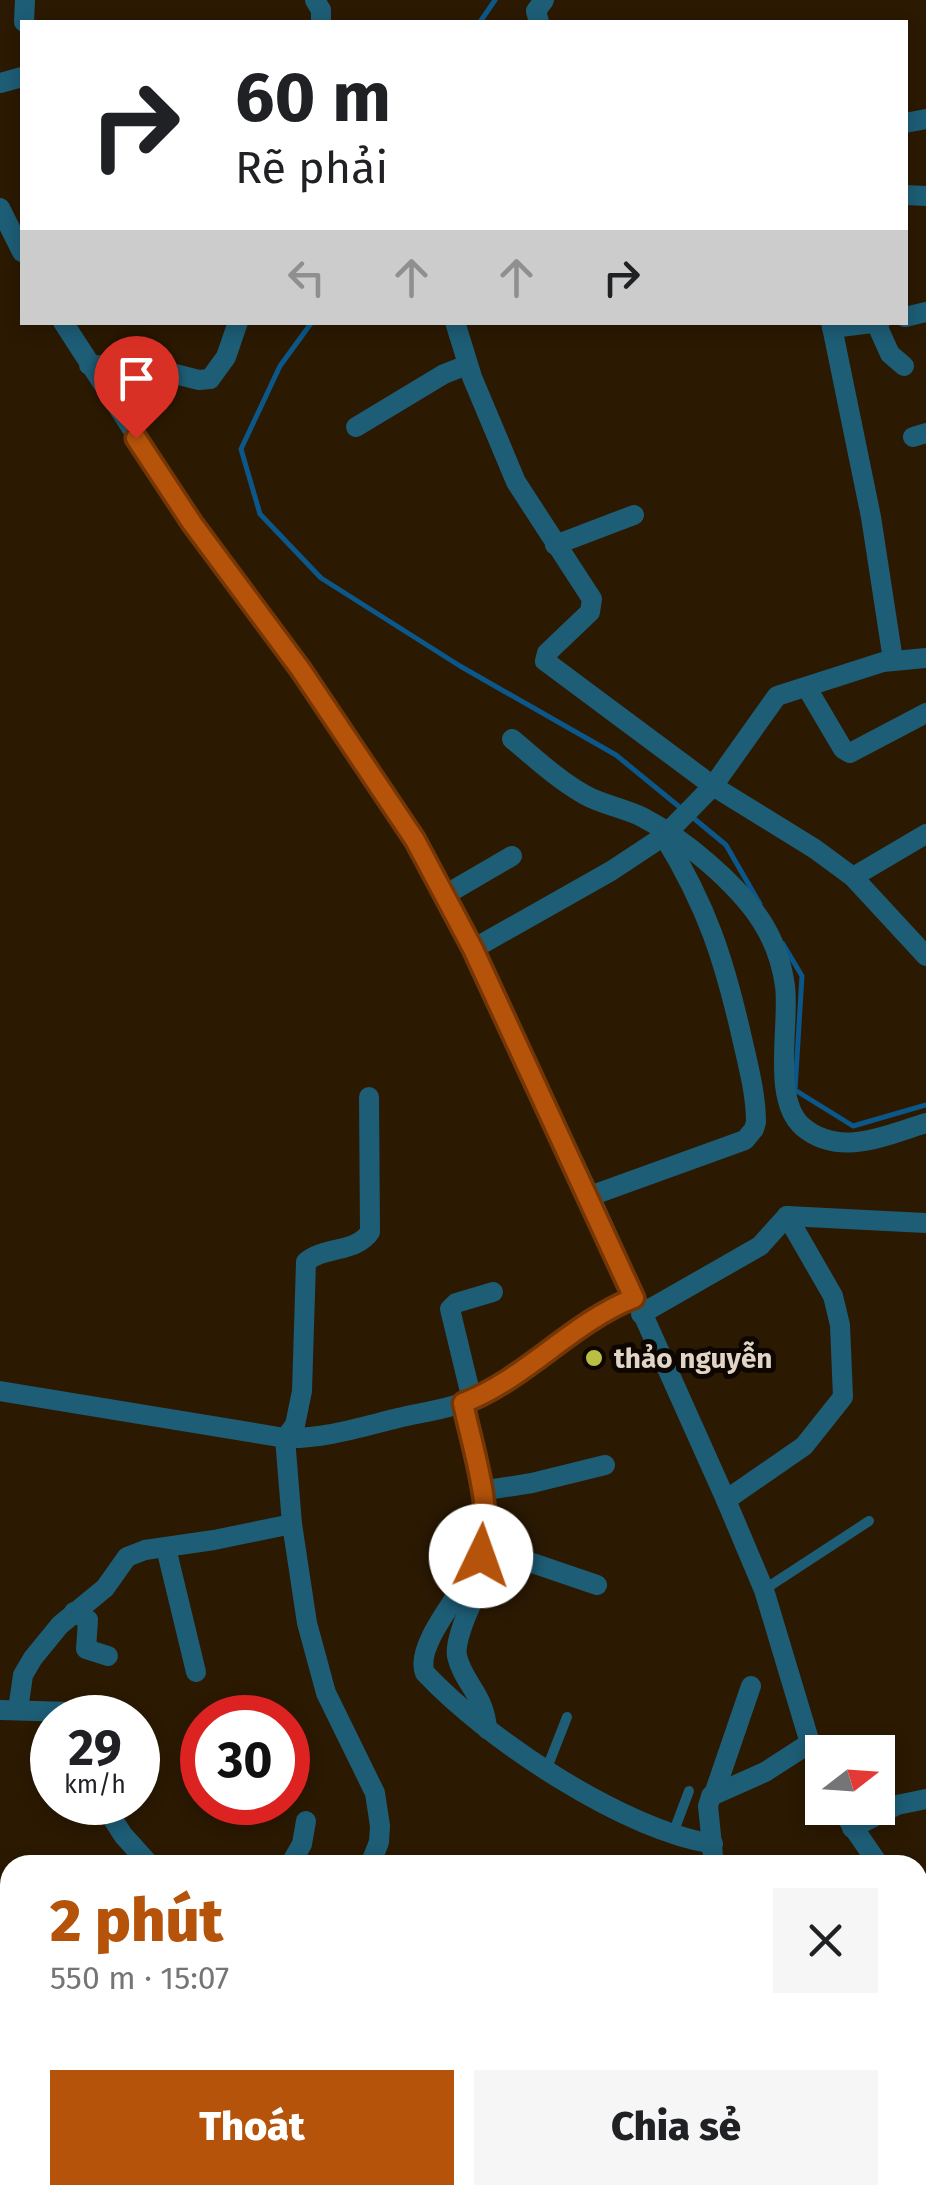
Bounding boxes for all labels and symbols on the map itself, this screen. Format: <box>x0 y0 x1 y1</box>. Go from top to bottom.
pin <box>94 336 179 439</box>
place label: thảo nguyễn <box>614 1341 773 1375</box>
marker: thảo nguyễn <box>583 1347 605 1369</box>
position arrow <box>429 1504 533 1608</box>
speed limit sign: 30 <box>180 1695 310 1825</box>
north arrow <box>805 1735 895 1825</box>

